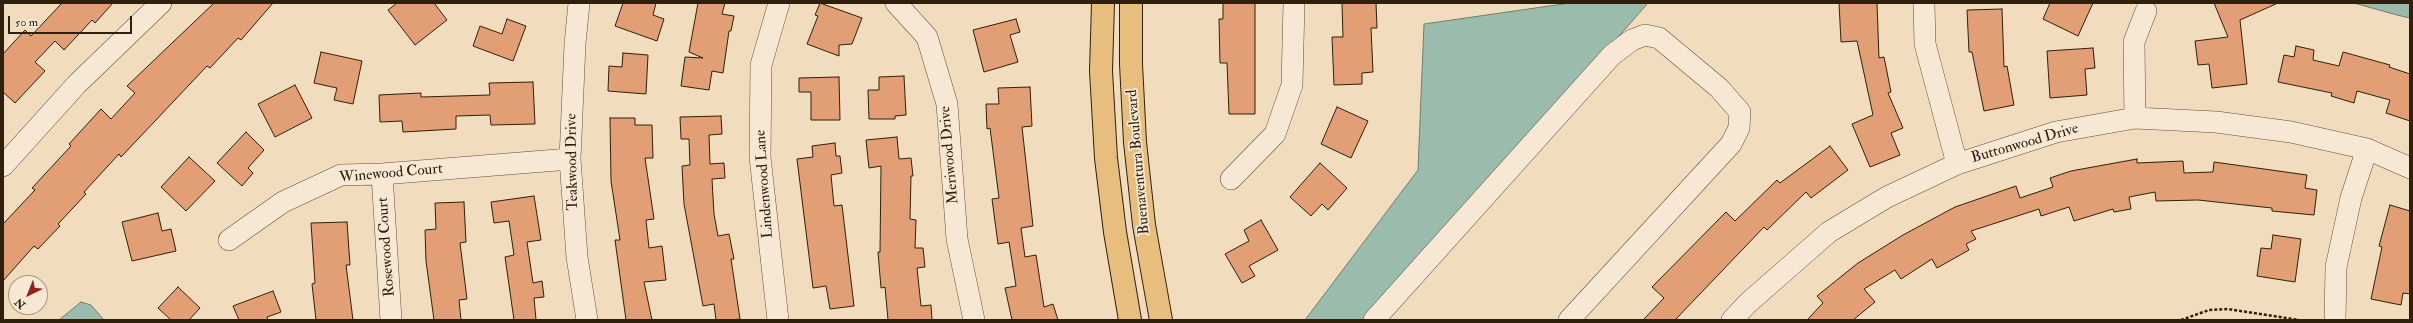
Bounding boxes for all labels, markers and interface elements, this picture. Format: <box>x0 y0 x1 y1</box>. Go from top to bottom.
scale bar <box>10 8 134 34</box>
text: 50 m <box>15 15 38 30</box>
street label: Buenaventura Boulevard <box>1124 89 1154 235</box>
street label: Meriwood Drive <box>937 105 963 205</box>
street label: Teakwood Drive <box>563 113 583 211</box>
street label: Buttonwood Drive <box>1969 120 2081 168</box>
street label: Lindenwood Lane <box>752 129 778 239</box>
street label: Winewood Court <box>339 161 443 187</box>
street label: Rosewood Court <box>375 197 399 297</box>
north arrow <box>8 275 48 315</box>
text: N <box>12 295 28 312</box>

